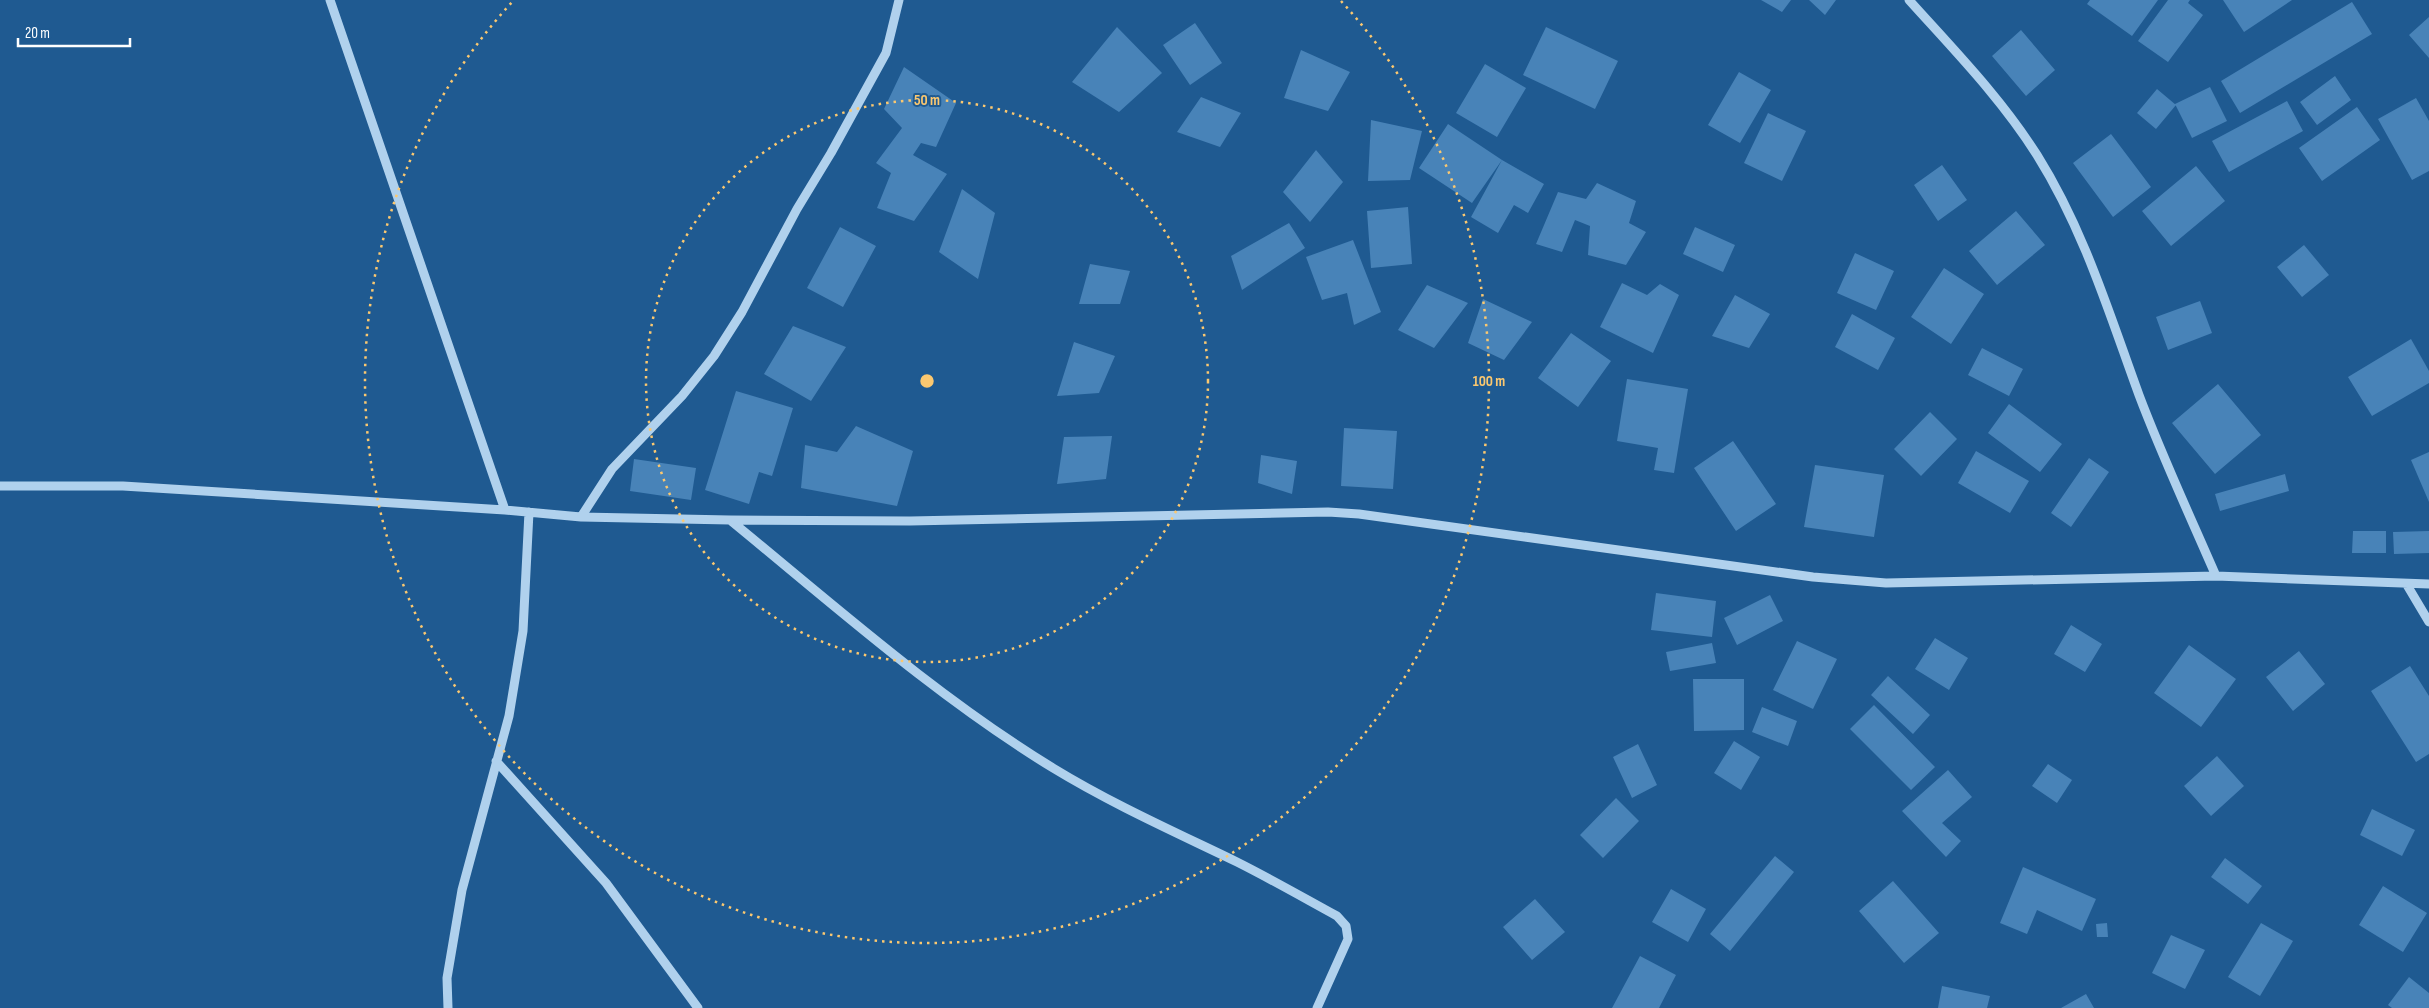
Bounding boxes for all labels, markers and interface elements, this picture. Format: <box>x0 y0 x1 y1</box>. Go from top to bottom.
scale bar <box>18 15 130 47</box>
text: 20 m <box>25 24 50 43</box>
text: 50 m <box>914 91 940 110</box>
centre of rings <box>918 372 936 390</box>
text: 100 m <box>1473 372 1505 391</box>

